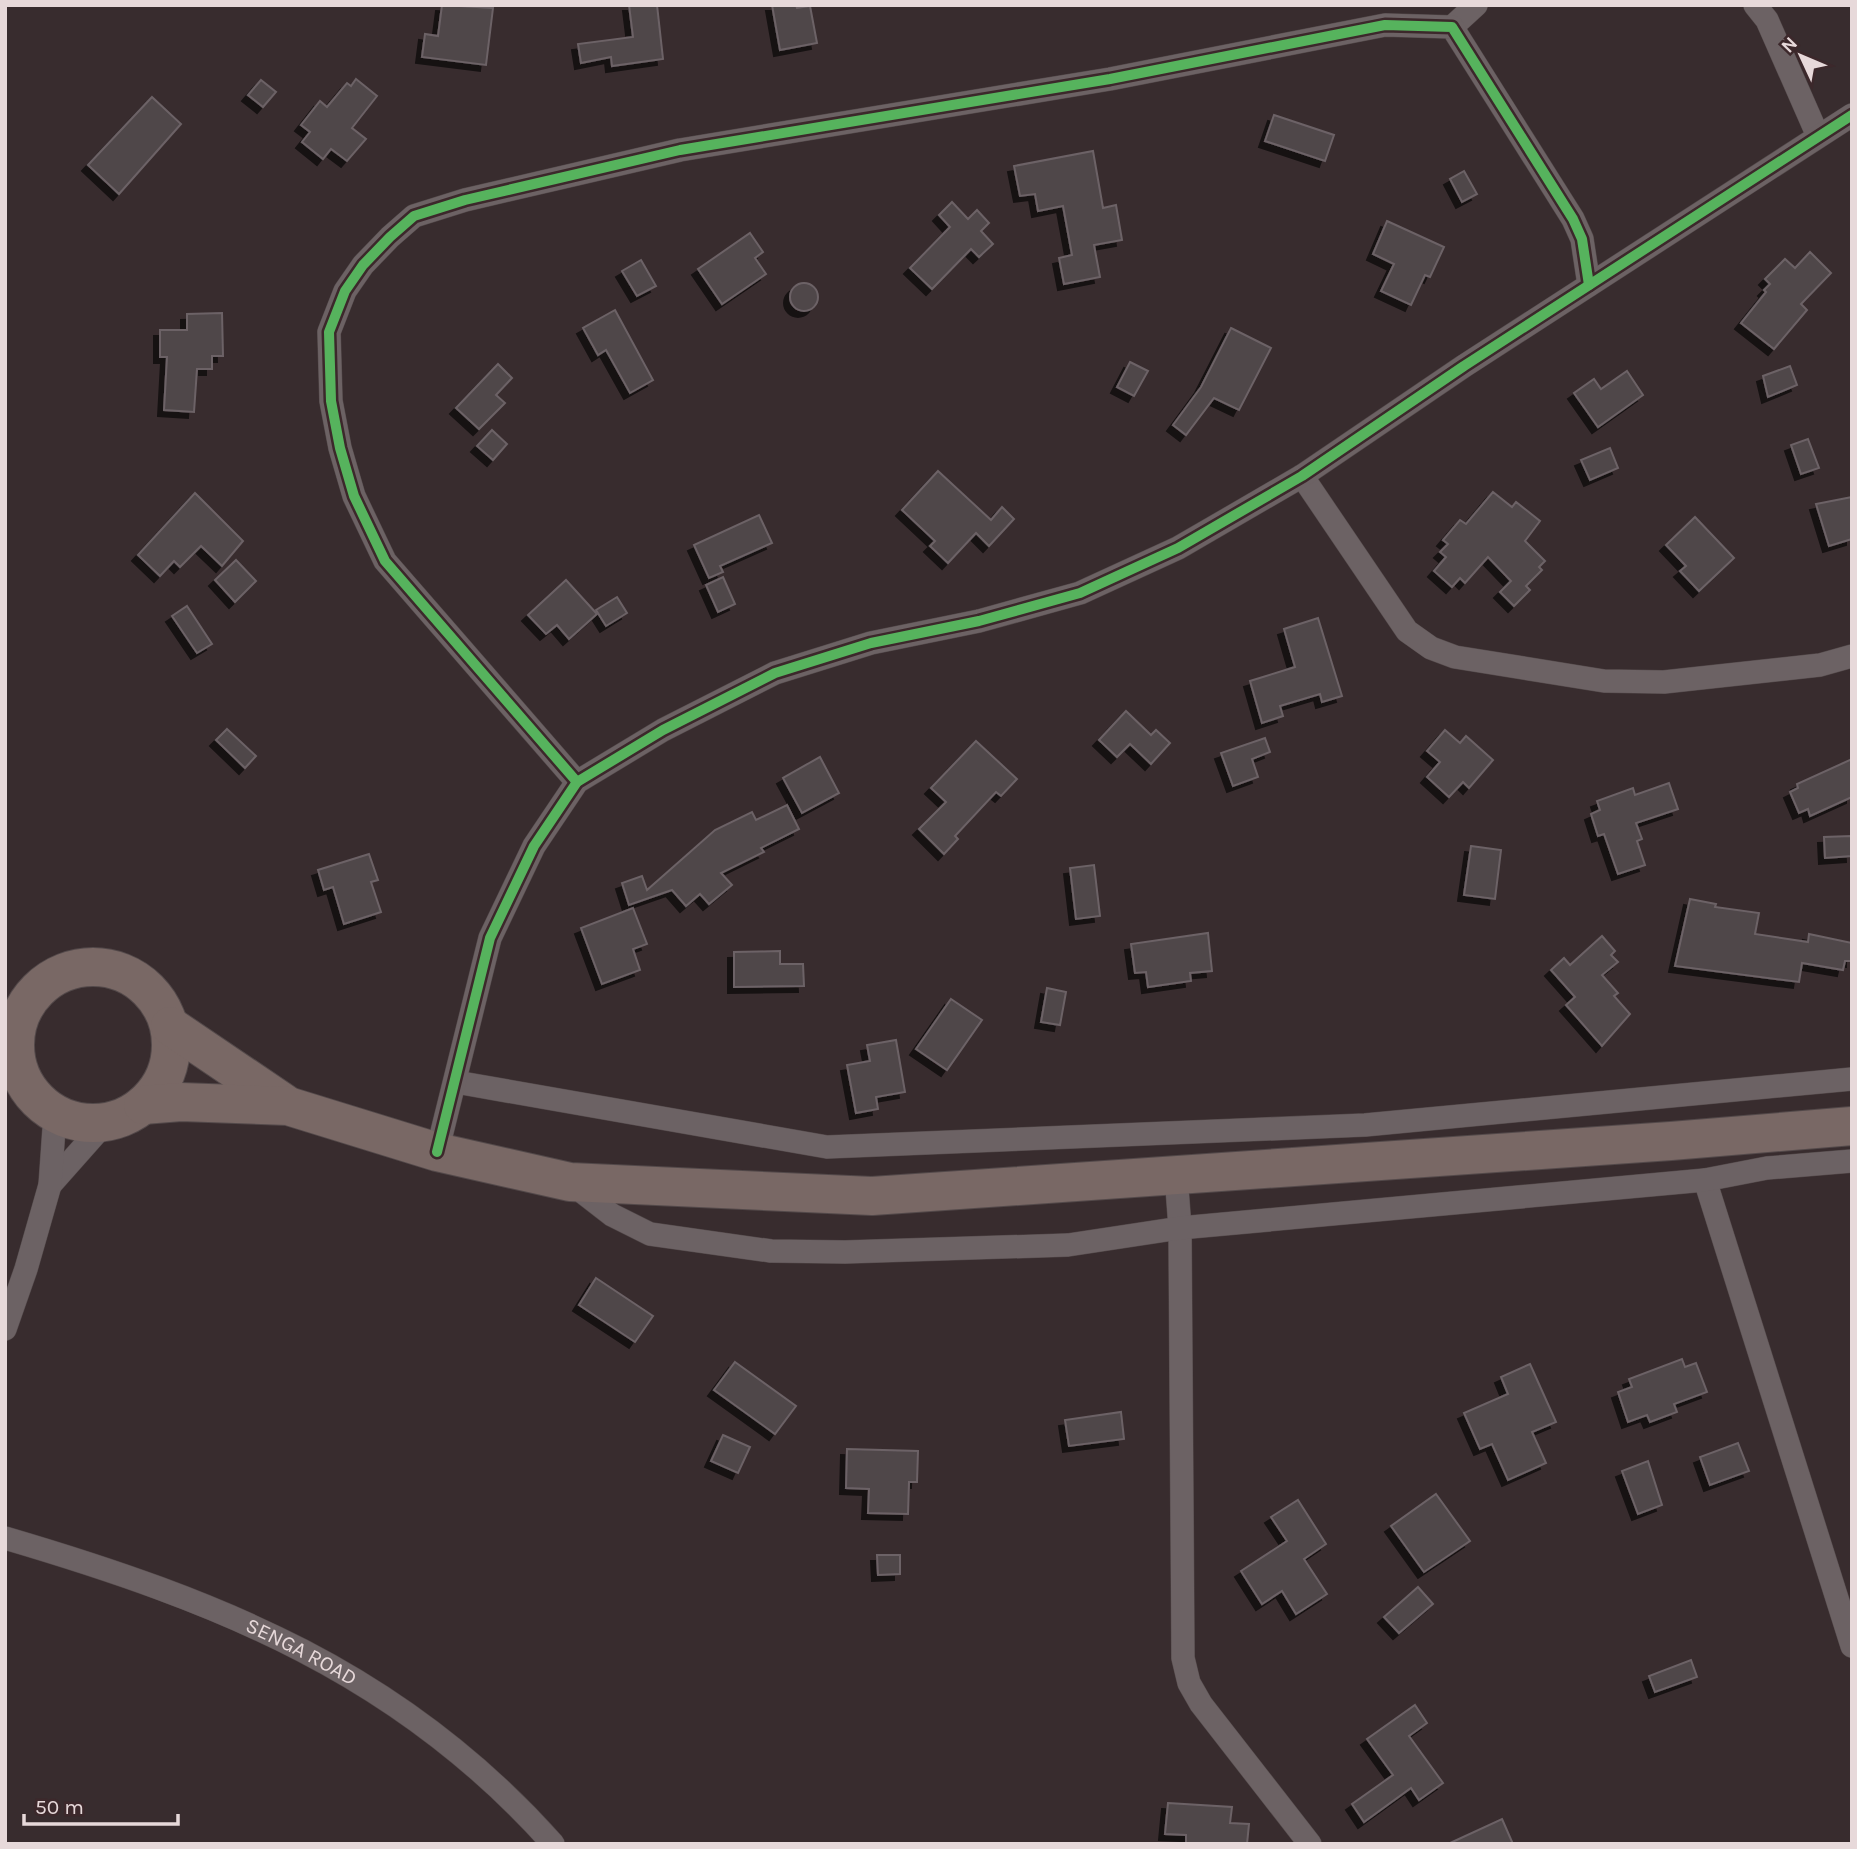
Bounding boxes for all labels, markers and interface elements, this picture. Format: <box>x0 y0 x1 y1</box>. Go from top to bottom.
north arrow <box>1766 21 1836 91</box>
text: N <box>1777 32 1802 57</box>
street label: SENGA ROAD <box>242 1613 361 1690</box>
scale bar <box>24 1783 178 1827</box>
text: 50 m <box>35 1795 84 1819</box>

